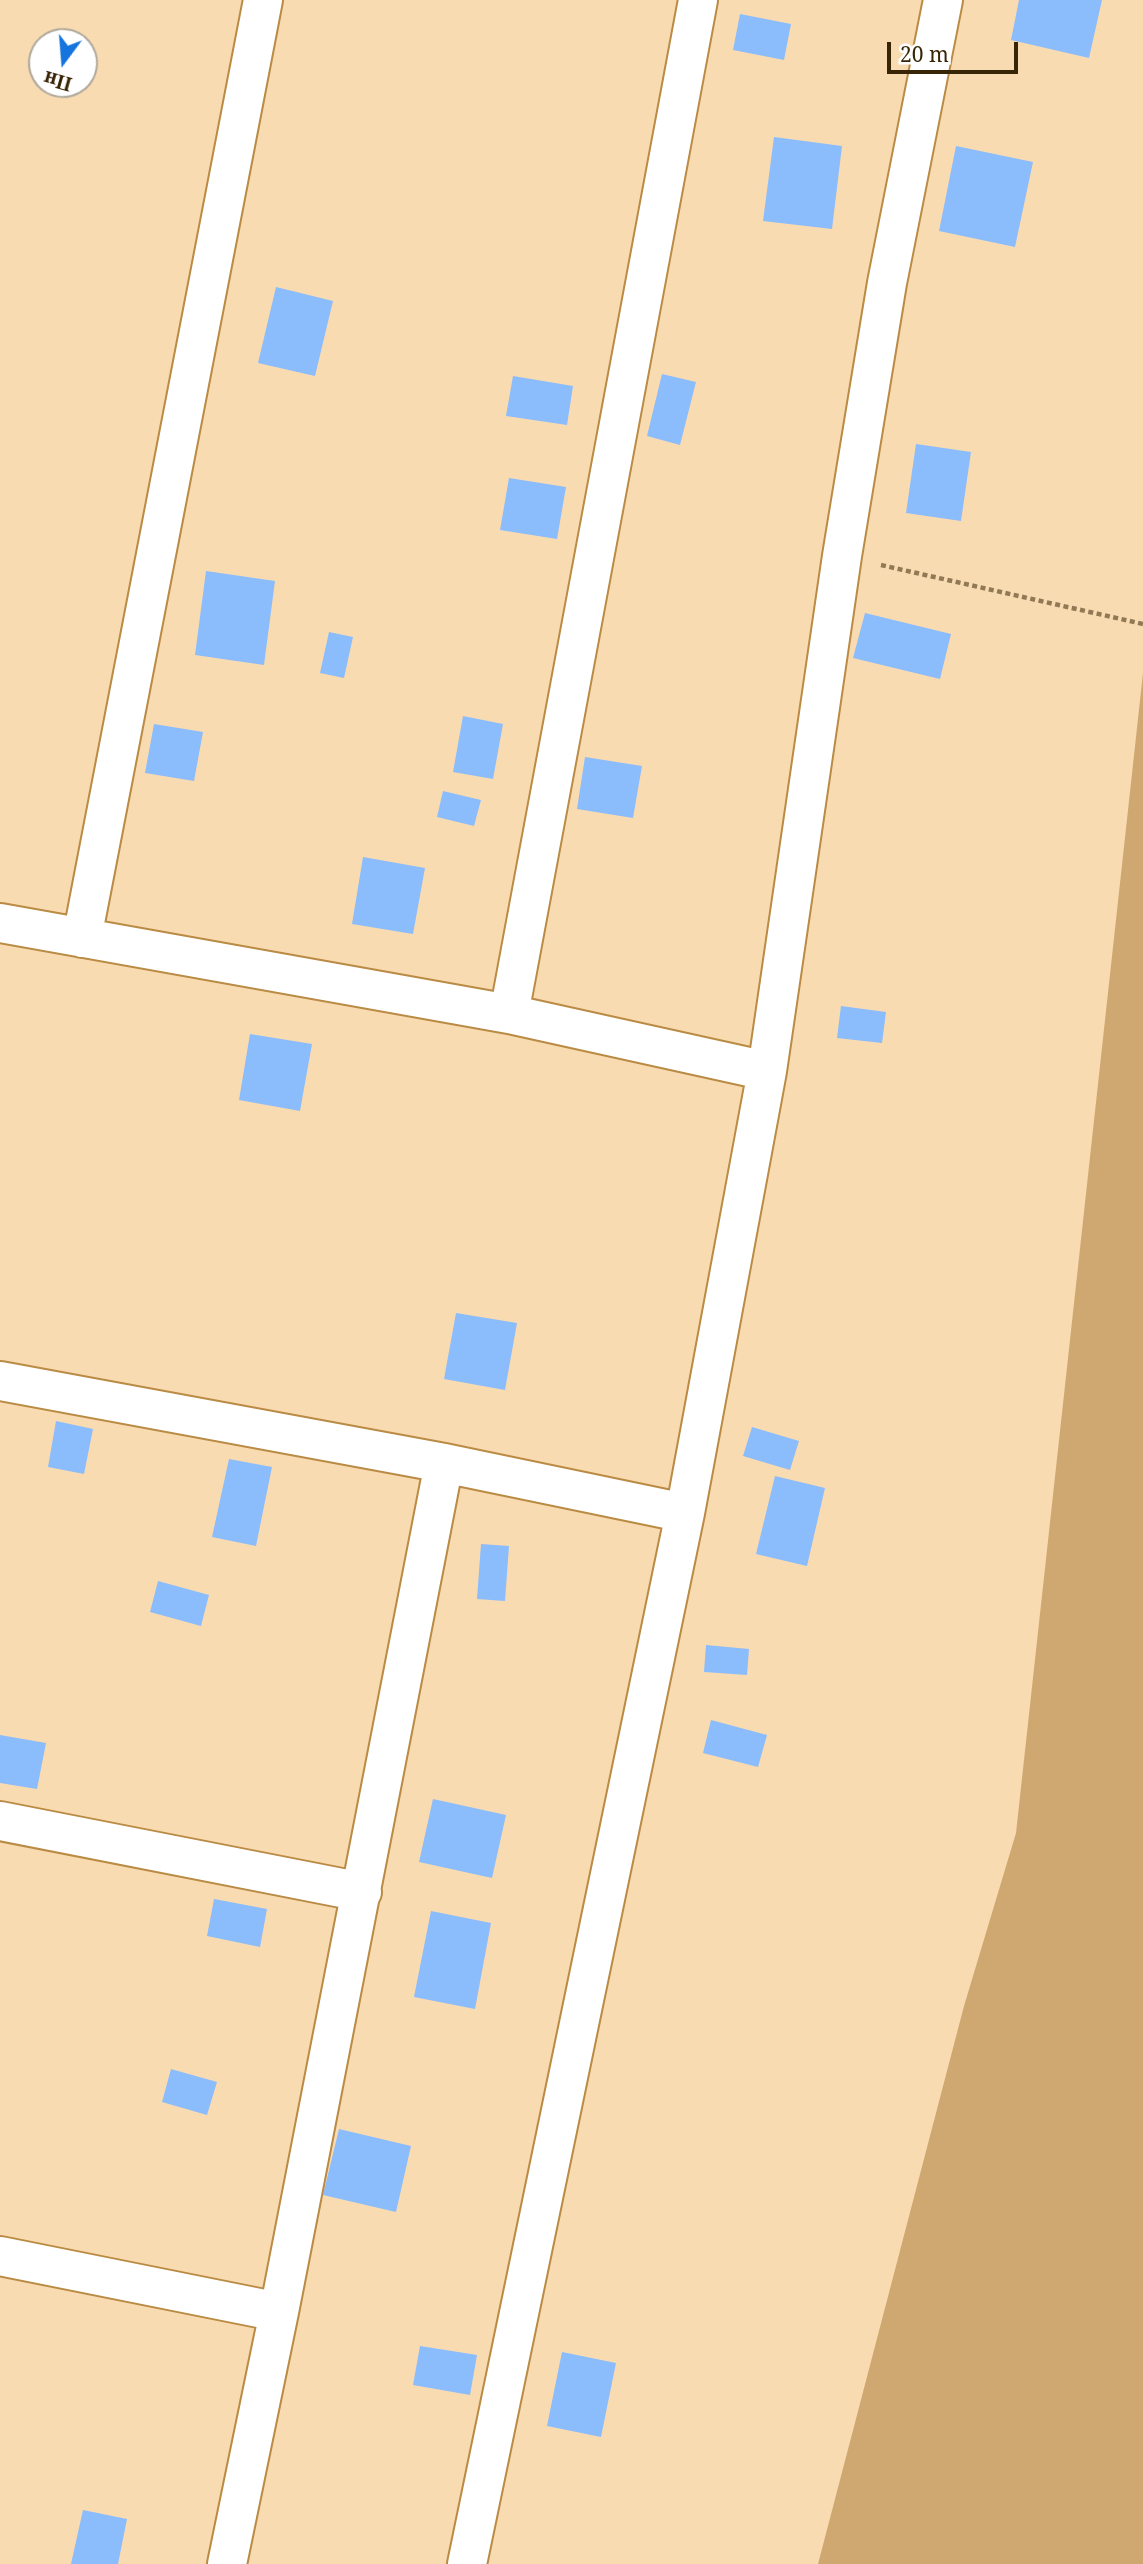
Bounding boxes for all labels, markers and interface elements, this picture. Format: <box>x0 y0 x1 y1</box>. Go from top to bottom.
north arrow <box>28 28 98 98</box>
scale bar <box>891 28 1022 72</box>
text: 20 m <box>900 40 949 68</box>
text: Пн <box>41 65 75 98</box>

